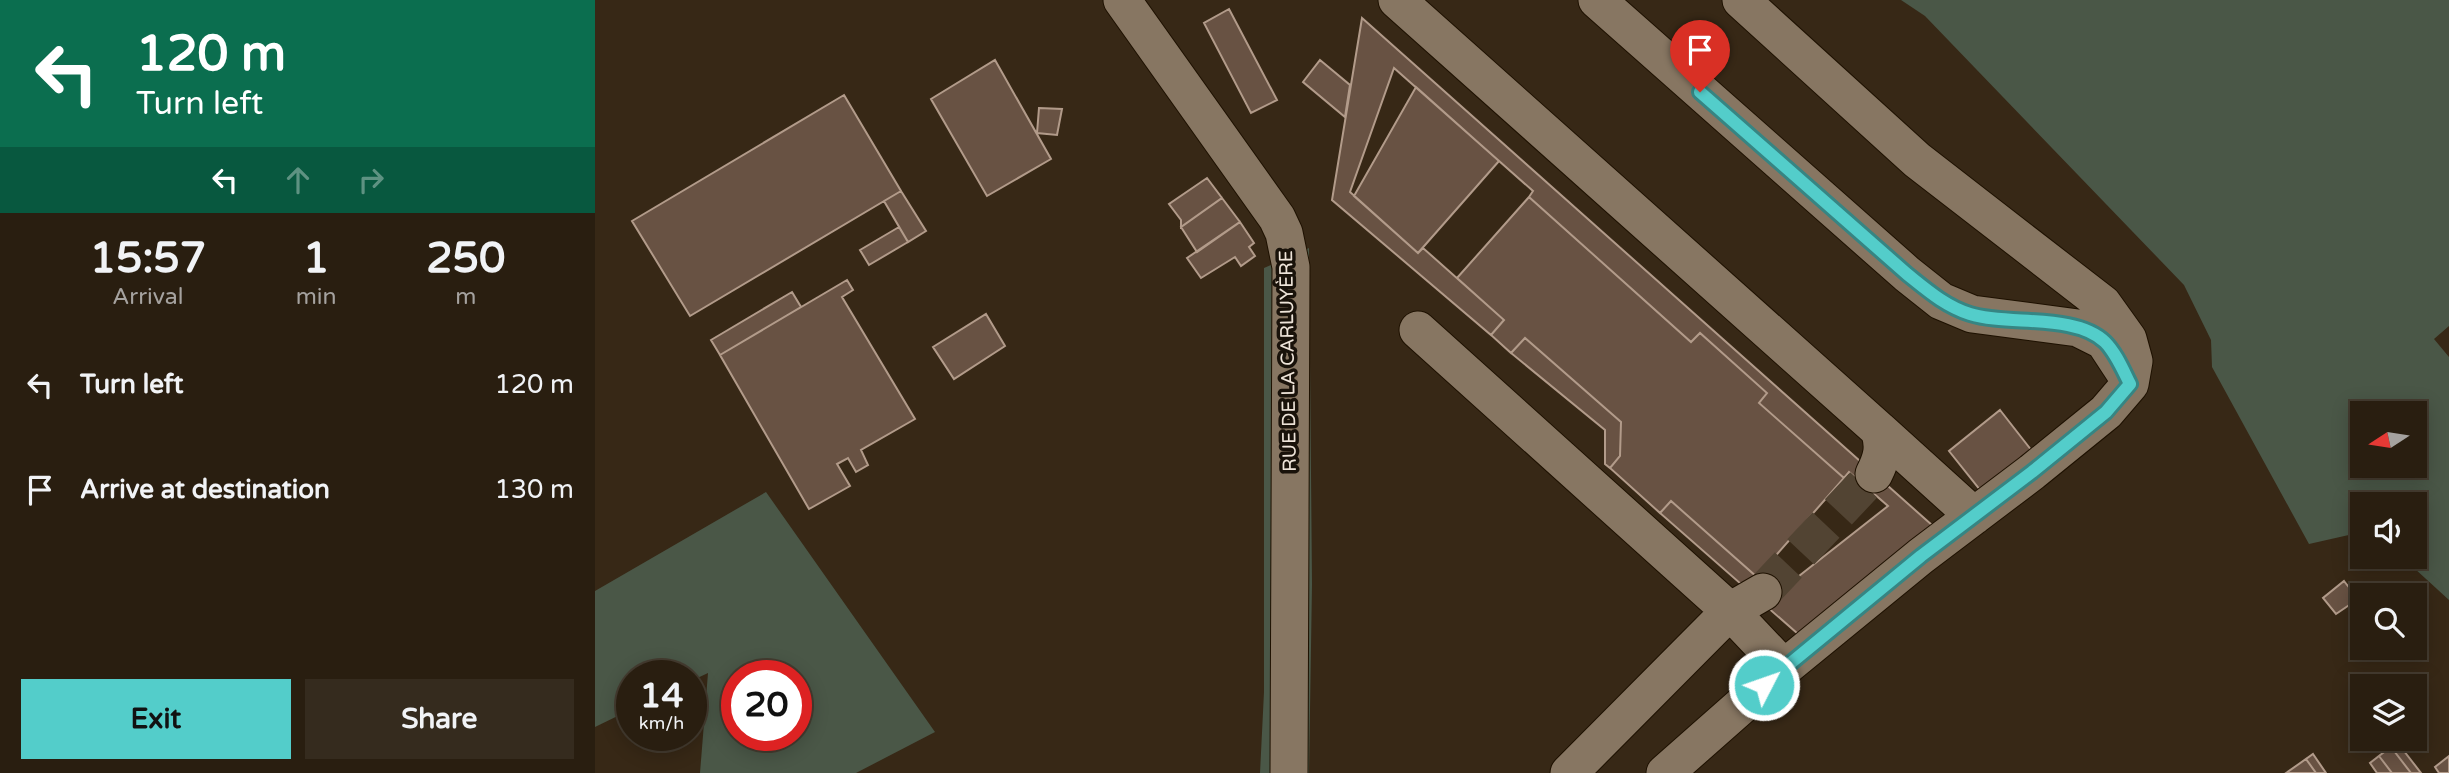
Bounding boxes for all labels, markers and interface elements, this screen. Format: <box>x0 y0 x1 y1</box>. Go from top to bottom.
pin <box>1670 20 1730 92</box>
text: 120 m <box>136 25 286 84</box>
icon: left <box>21 28 112 119</box>
icon: arrive <box>1681 31 1719 69</box>
text: Turn left <box>136 85 263 123</box>
icon: left <box>206 161 244 199</box>
icon: ahead <box>279 161 317 199</box>
icon: right <box>352 161 390 199</box>
text: 15:57 <box>90 233 206 284</box>
text: 1 <box>303 233 329 284</box>
text: 250 <box>426 233 505 284</box>
street label: RUE DE LA CARLUYÈRE <box>1275 250 1301 472</box>
text: Arrival <box>112 283 183 311</box>
text: min <box>296 283 337 311</box>
text: m <box>455 283 476 311</box>
icon: left <box>21 366 59 404</box>
text: Turn left <box>80 369 183 400</box>
text: 120 m <box>494 369 574 400</box>
north arrow <box>2350 401 2427 478</box>
map controls <box>2350 401 2427 751</box>
icon: arrive <box>21 471 59 509</box>
text: Arrive at destination <box>80 474 330 505</box>
text: 130 m <box>494 474 574 505</box>
button: sound <box>2350 492 2427 569</box>
button: search <box>2350 583 2427 660</box>
position arrow <box>1727 648 1801 722</box>
speed limit sign: 20 <box>721 660 812 751</box>
button: layers <box>2350 674 2427 751</box>
text: 14 <box>640 675 683 717</box>
button: Exit <box>21 679 291 759</box>
button: Share <box>305 679 574 759</box>
text: km/h <box>639 712 684 734</box>

